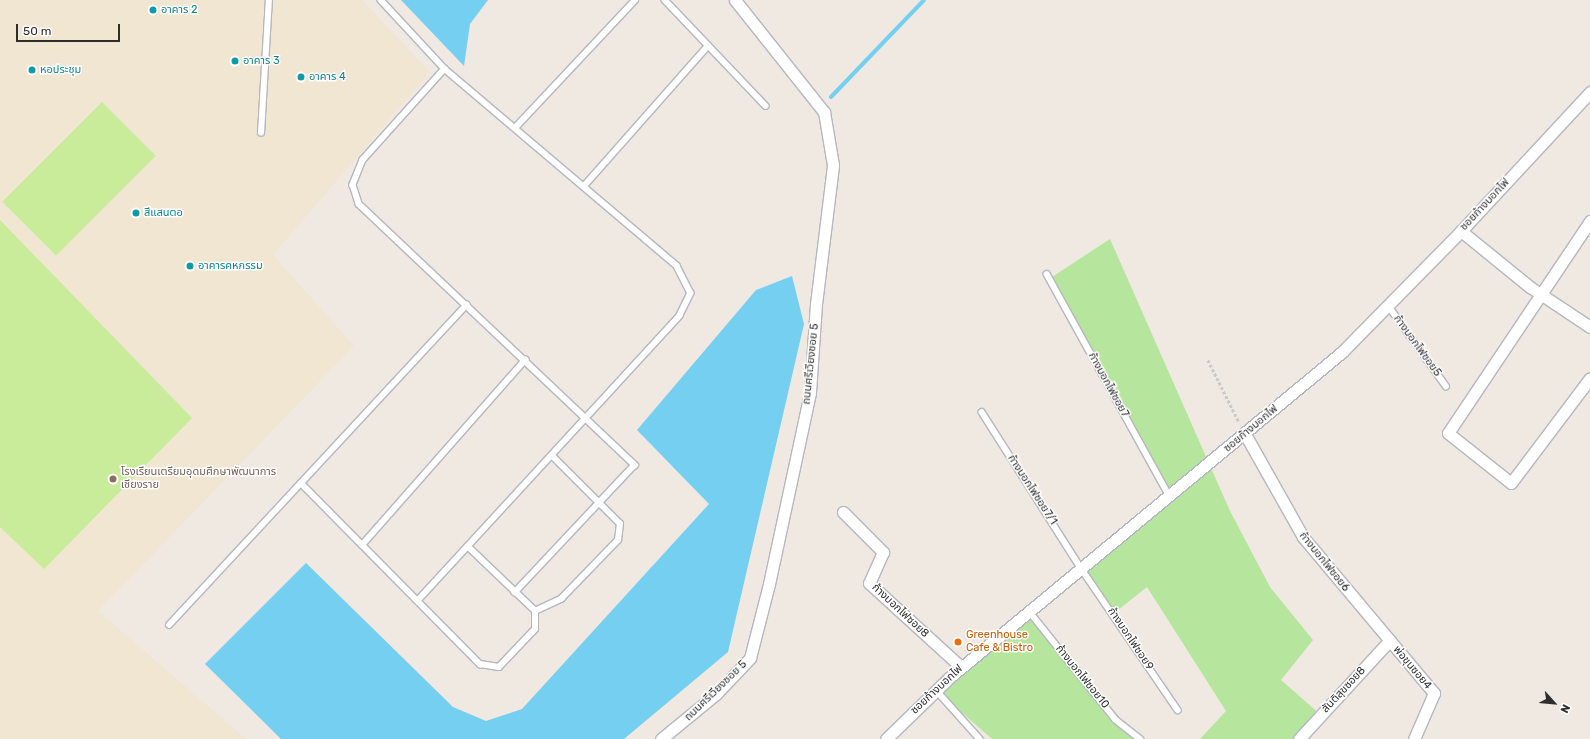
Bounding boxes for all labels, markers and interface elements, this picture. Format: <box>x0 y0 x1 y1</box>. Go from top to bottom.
place label: อาคาร 2 <box>161 3 198 17</box>
marker: อาคาร 2 <box>148 5 158 15</box>
scale bar <box>18 16 122 42</box>
text: 50 m <box>23 24 51 38</box>
place label: อาคาร 3 <box>243 54 280 68</box>
marker: อาคาร 3 <box>230 56 240 66</box>
place label: หอประชุม <box>40 63 81 77</box>
marker: หอประชุม <box>27 65 37 75</box>
place label: อาคาร 4 <box>309 70 346 84</box>
marker: อาคาร 4 <box>296 72 306 82</box>
street label: ซอยก้างบอกไฟ <box>1458 176 1512 234</box>
place label: สีแสนตอ <box>144 206 183 220</box>
marker: สีแสนตอ <box>131 208 141 218</box>
place label: อาคารคหกรรม <box>198 259 263 273</box>
marker: อาคารคหกรรม <box>185 261 195 271</box>
street label: ก้างบอกไฟซอย5 <box>1390 313 1444 379</box>
street label: ถนนศรีเวียงซอย 5 <box>800 323 822 405</box>
street label: ก้างบอกไฟซอย7 <box>1085 350 1131 420</box>
street label: ซอยก้างบอกไฟ <box>1221 403 1281 455</box>
street label: ก้างบอกไฟซอย7/1 <box>1004 452 1060 528</box>
place label: โรงเรียนเตรียมอุดมศึกษาพัฒนาการ เชียงราย <box>121 466 276 492</box>
marker: โรงเรียนเตรียมอุดมศึกษาพัฒนาการ เชียงราย <box>108 474 118 484</box>
street label: ก้างบอกไฟซอย6 <box>1296 530 1352 594</box>
street label: ก้างบอกไฟซอย8 <box>869 581 931 641</box>
street label: ก้างบอกไฟซอย9 <box>1104 605 1156 673</box>
place label: Greenhouse Cafe & Bistro <box>966 629 1033 655</box>
marker: Greenhouse Cafe & Bistro <box>953 637 963 647</box>
street label: ก้างบอกไฟซอย10 <box>1052 643 1112 711</box>
street label: พ่อขุนซอย4 <box>1390 644 1434 692</box>
street label: ถนนศรีเวียงซอย 5 <box>682 658 750 724</box>
street label: ซอยก้างบอกไฟ <box>908 663 966 717</box>
street label: สันติสุขซอย8 <box>1319 664 1369 716</box>
north arrow <box>1534 683 1574 723</box>
text: N <box>1558 702 1573 715</box>

